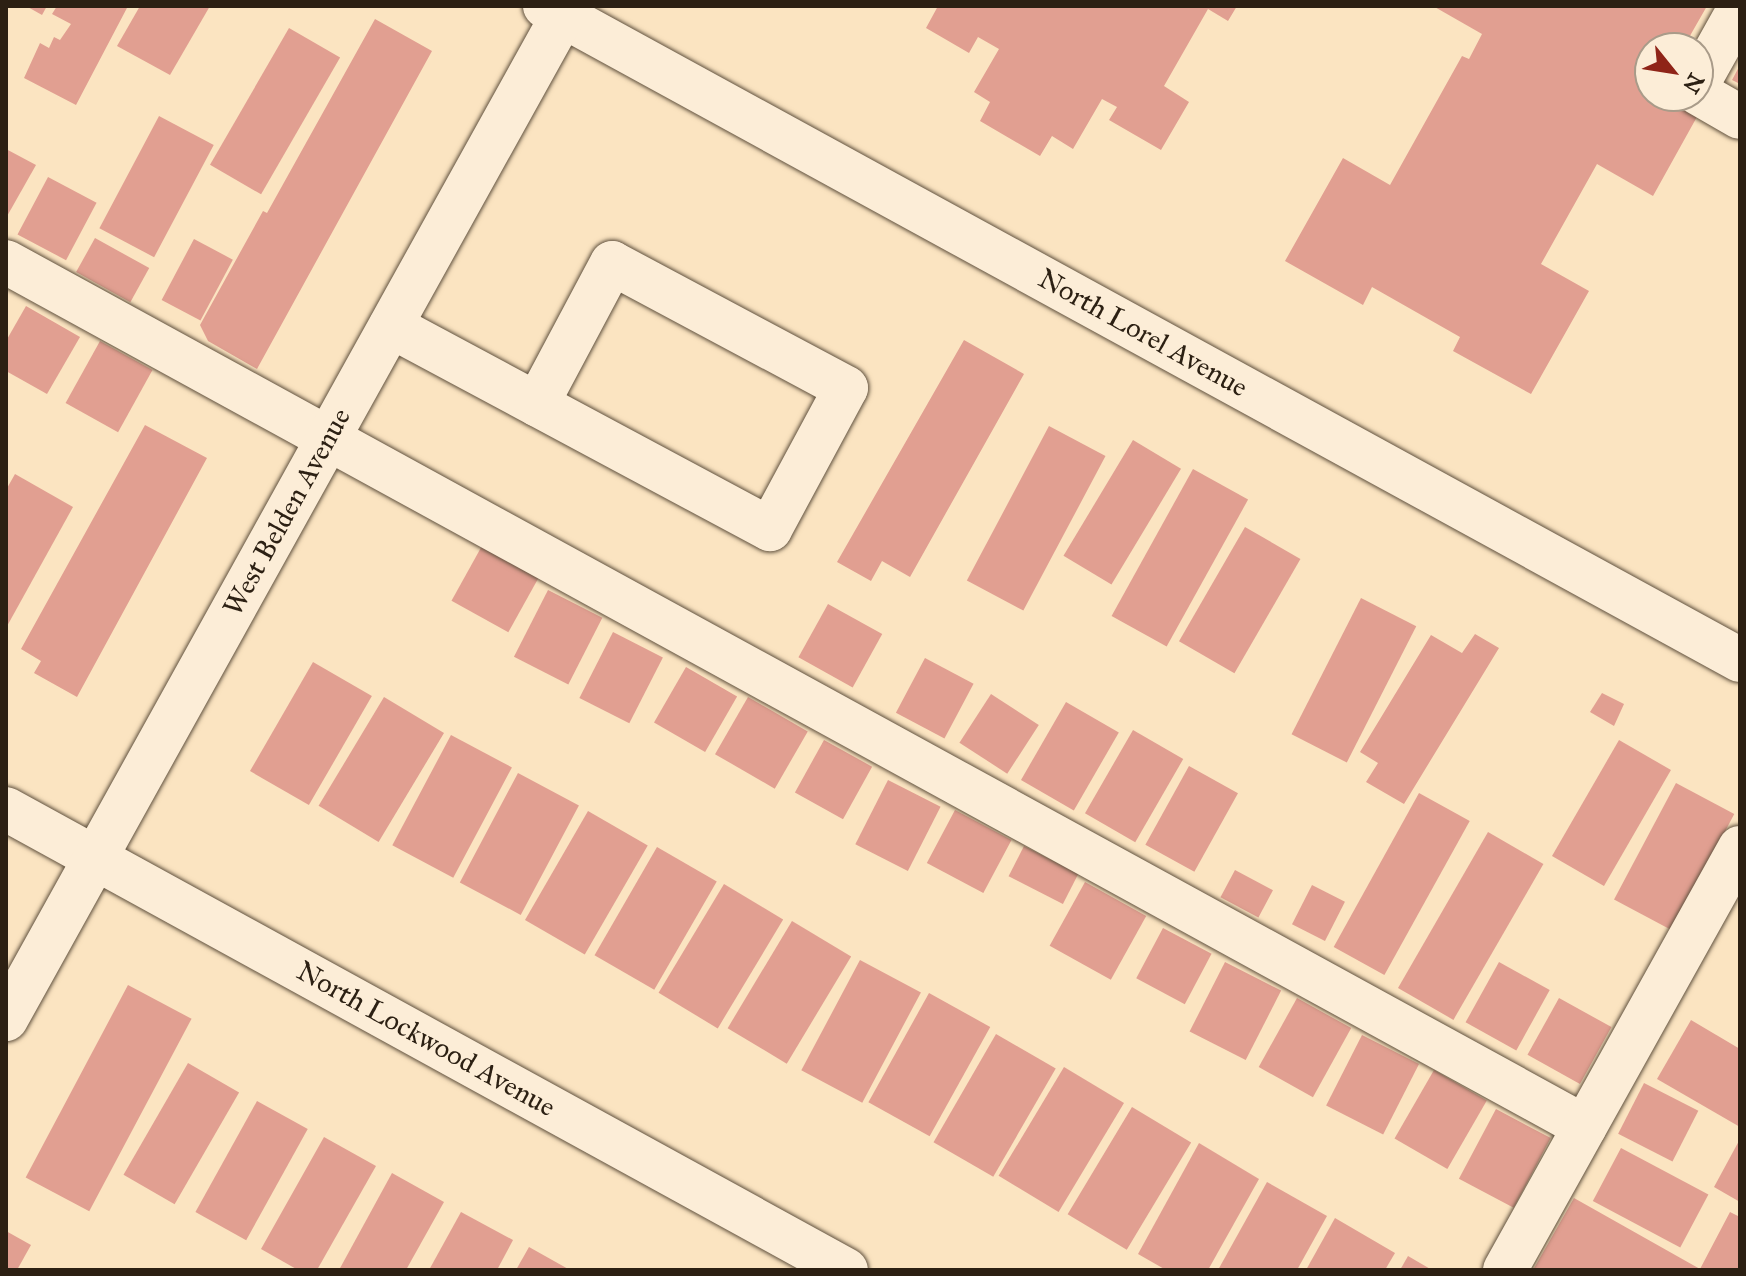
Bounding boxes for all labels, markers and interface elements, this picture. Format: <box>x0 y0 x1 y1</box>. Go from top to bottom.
north arrow <box>1634 32 1714 112</box>
text: N <box>1677 68 1710 98</box>
street label: North Lorel Avenue <box>1033 262 1253 404</box>
street label: West Belden Avenue <box>216 402 358 622</box>
street label: North Lockwood Avenue <box>291 954 561 1124</box>

